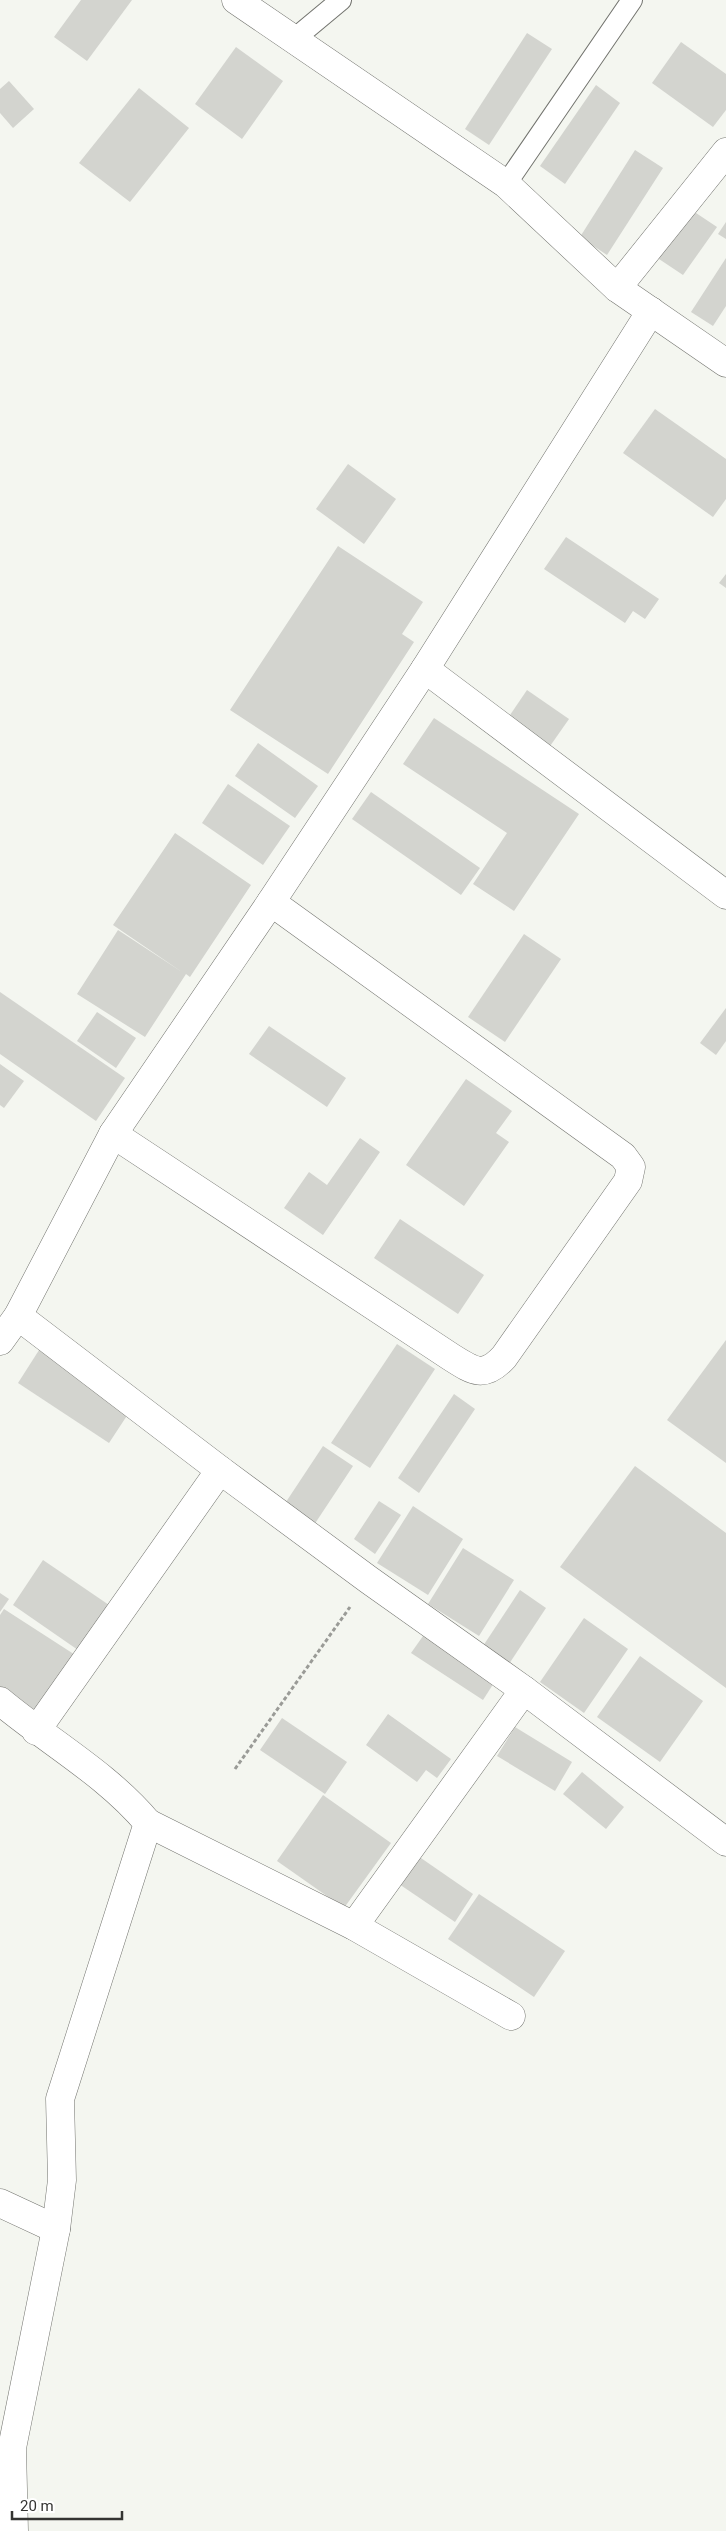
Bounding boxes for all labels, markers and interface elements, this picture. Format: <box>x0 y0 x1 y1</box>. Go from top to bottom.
scale bar <box>12 2488 122 2520</box>
text: 20 m <box>20 2497 54 2515</box>

